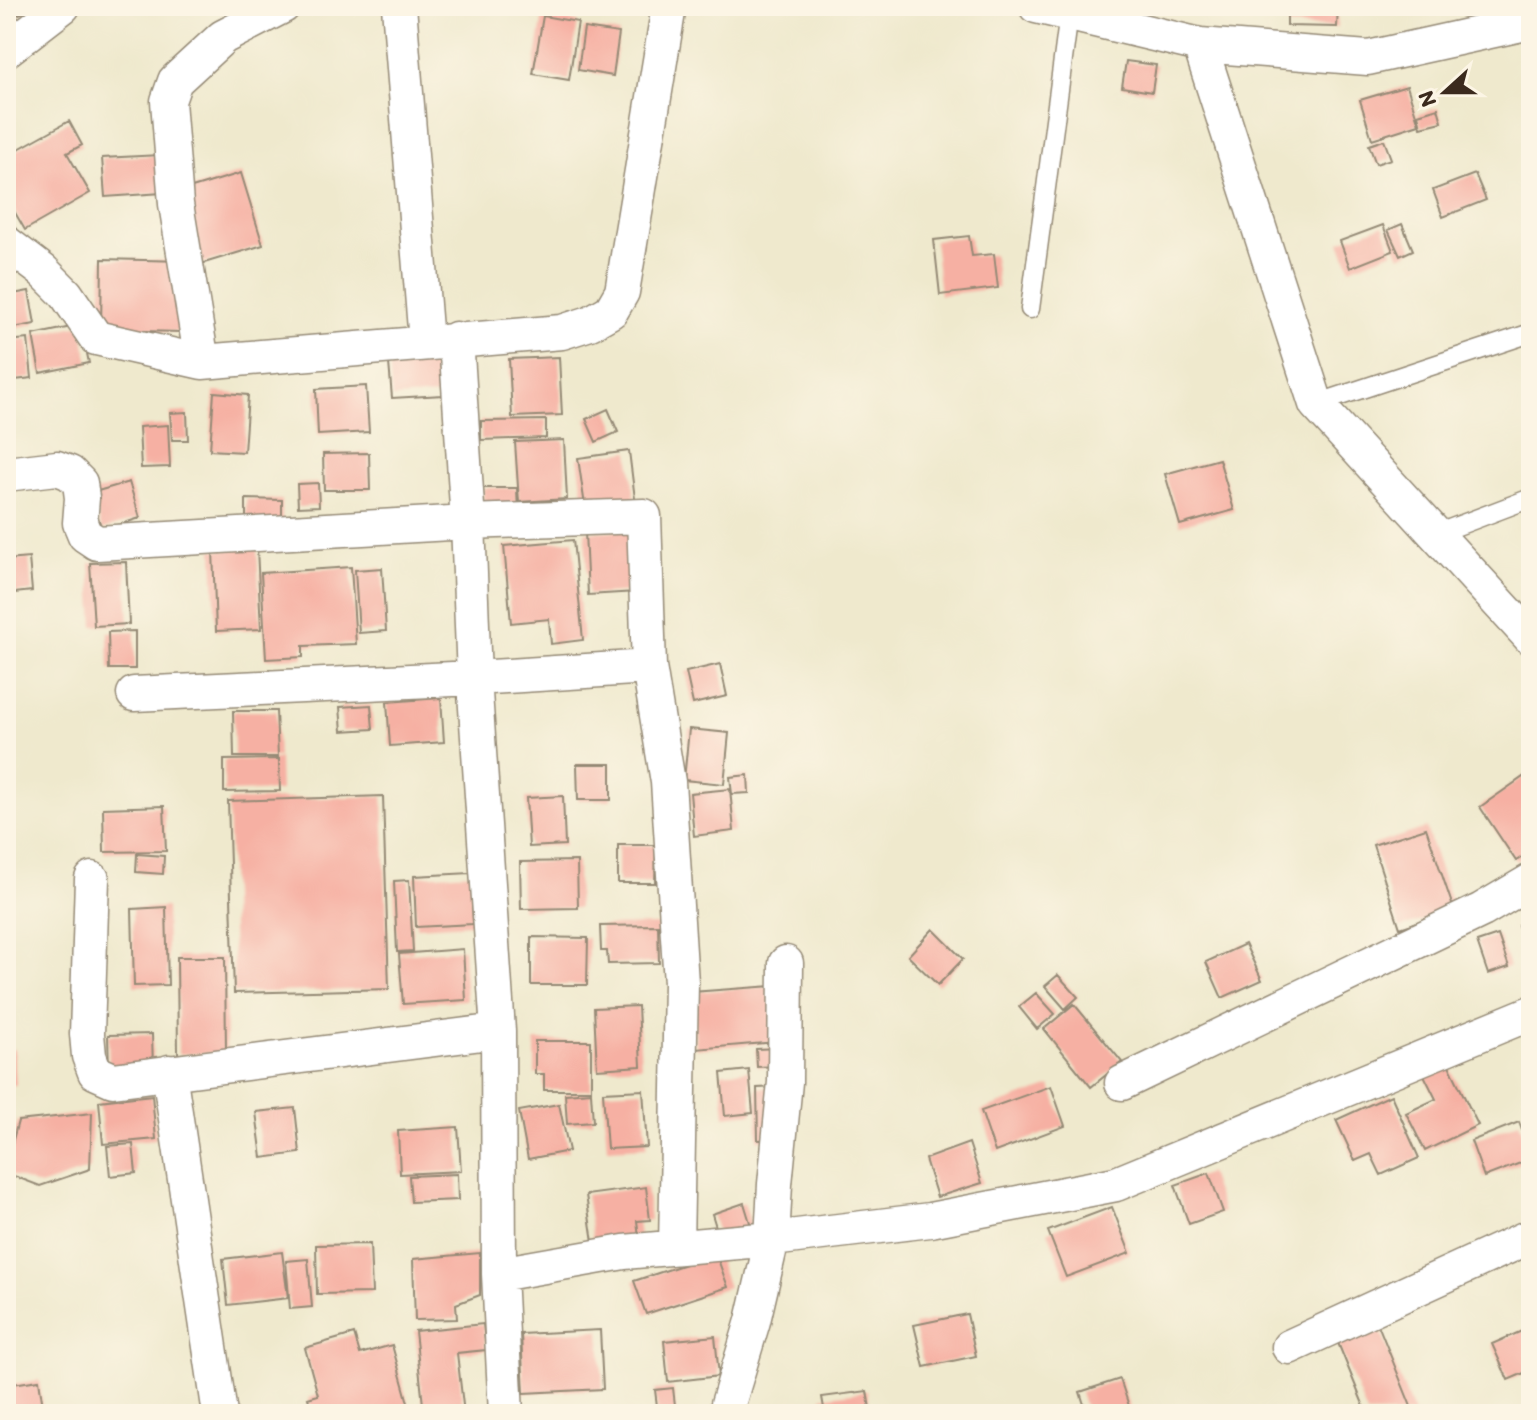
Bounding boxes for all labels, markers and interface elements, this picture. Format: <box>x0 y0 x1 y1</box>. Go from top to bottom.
north arrow <box>1405 52 1485 132</box>
text: N <box>1412 87 1442 111</box>

